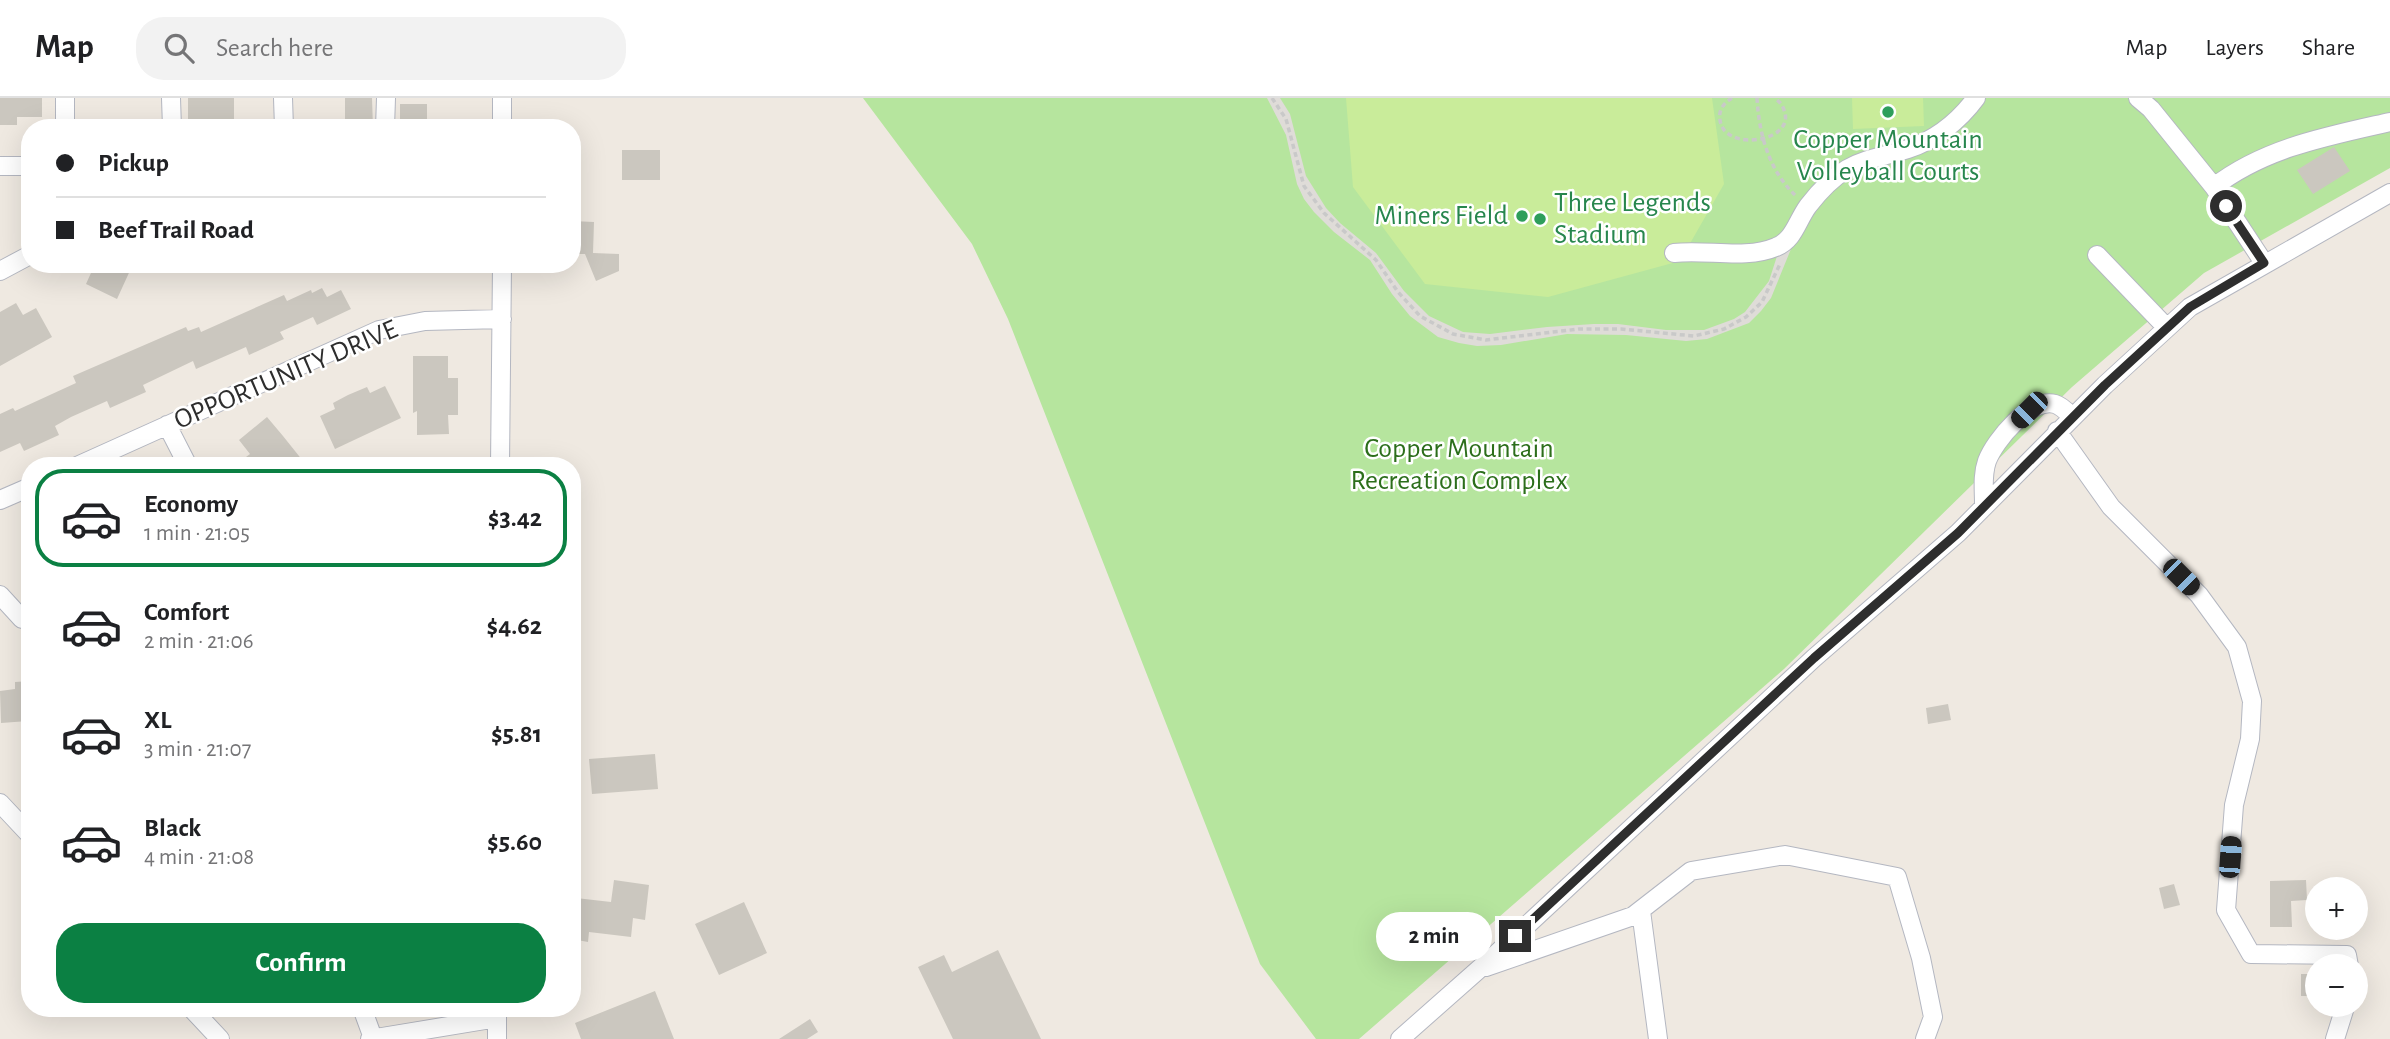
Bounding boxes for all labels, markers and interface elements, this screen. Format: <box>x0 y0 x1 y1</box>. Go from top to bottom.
search box <box>136 17 626 80</box>
icon: search <box>160 29 198 67</box>
text: Map <box>35 31 94 64</box>
text: Search here <box>216 35 334 61</box>
text: Map <box>2125 36 2167 60</box>
text: Layers <box>2205 36 2264 60</box>
text: Share <box>2302 36 2355 60</box>
marker: Copper Mountain Volleyball Courts <box>1880 104 1896 120</box>
place label: Copper Mountain Volleyball Courts <box>1793 126 1983 186</box>
text: Pickup <box>98 150 169 176</box>
place label: Three Legends Stadium <box>1554 189 1711 249</box>
route start <box>2210 190 2242 222</box>
place label: Miners Field <box>1374 202 1508 230</box>
marker: Miners Field <box>1514 208 1530 224</box>
marker: Three Legends Stadium <box>1532 211 1548 227</box>
text: Beef Trail Road <box>98 217 254 243</box>
street label: OPPORTUNITY DRIVE <box>170 315 402 435</box>
car <box>2007 388 2052 432</box>
park label: Copper Mountain Recreation Complex <box>1350 435 1568 495</box>
icon: car <box>60 487 123 550</box>
text: Economy <box>144 491 238 517</box>
text: $3.42 <box>488 505 542 531</box>
text: 1 min · 21:05 <box>144 522 250 545</box>
car <box>2159 555 2204 599</box>
icon: car <box>60 595 123 658</box>
text: Comfort <box>144 599 229 625</box>
text: $4.62 <box>486 613 542 639</box>
text: 2 min · 21:06 <box>144 630 254 653</box>
icon: car <box>60 703 123 766</box>
text: XL <box>144 707 171 733</box>
text: $5.81 <box>491 721 542 747</box>
text: 3 min · 21:07 <box>144 738 251 761</box>
icon: car <box>60 811 123 874</box>
text: Black <box>144 815 201 841</box>
text: $5.60 <box>487 829 542 855</box>
car <box>2219 835 2242 879</box>
text: 4 min · 21:08 <box>144 846 254 869</box>
map controls <box>2305 877 2368 1017</box>
button: + <box>2305 877 2368 940</box>
callout: 2 min <box>1375 912 1490 960</box>
route end <box>1499 920 1531 952</box>
button: Confirm <box>56 923 546 1003</box>
text: 2 min <box>1408 925 1460 948</box>
button: − <box>2305 954 2368 1017</box>

